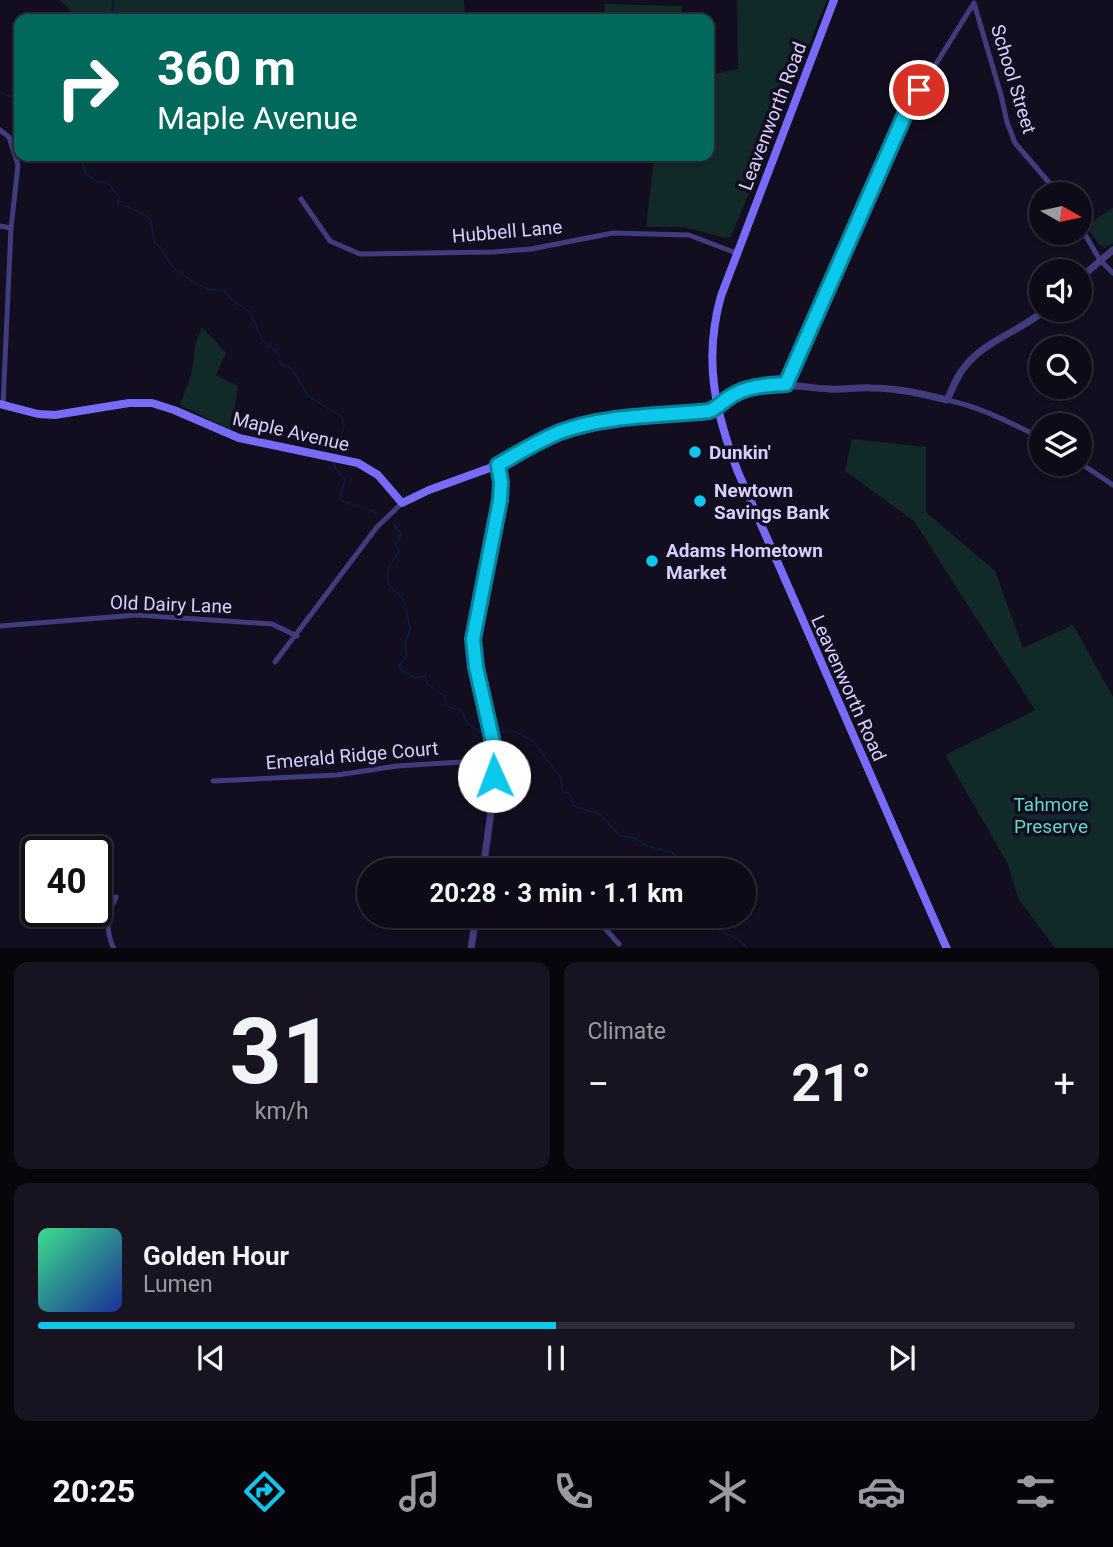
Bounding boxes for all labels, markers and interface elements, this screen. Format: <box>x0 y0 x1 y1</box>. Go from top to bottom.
street label: School Street <box>986 22 1041 136</box>
street label: Leavenworth Road <box>734 39 811 194</box>
text: 360 m <box>157 40 296 97</box>
icon: right <box>42 42 133 133</box>
pin <box>889 60 949 120</box>
icon: arrive <box>900 71 938 109</box>
text: Maple Avenue <box>157 99 358 137</box>
north arrow <box>1029 182 1092 245</box>
map controls <box>1029 182 1092 476</box>
street label: Hubbell Lane <box>451 215 563 248</box>
button: sound <box>1029 259 1092 322</box>
button: search <box>1029 336 1092 399</box>
street label: Maple Avenue <box>230 407 352 456</box>
button: layers <box>1029 413 1092 476</box>
place label: Dunkin' <box>709 441 771 464</box>
marker: Dunkin' <box>687 444 703 460</box>
place label: Newtown Savings Bank <box>714 479 830 524</box>
marker: Newtown Savings Bank <box>692 493 708 509</box>
place label: Adams Hometown Market <box>666 539 823 584</box>
marker: Adams Hometown Market <box>644 553 660 569</box>
street label: Old Dairy Lane <box>110 591 232 618</box>
street label: Leavenworth Road <box>806 612 891 765</box>
street label: Emerald Ridge Court <box>265 736 439 775</box>
position arrow <box>457 739 531 813</box>
park label: Tahmore Preserve <box>1014 793 1088 838</box>
speed limit sign: 40 <box>21 836 112 927</box>
text: 20:28 · 3 min · 1.1 km <box>429 878 684 908</box>
text: 31 <box>230 999 334 1105</box>
text: Climate <box>588 1018 666 1045</box>
text: 21° <box>791 1053 871 1114</box>
text: − <box>588 1062 609 1106</box>
text: + <box>1053 1062 1075 1106</box>
text: km/h <box>255 1098 309 1125</box>
text: Golden Hour <box>143 1241 289 1271</box>
text: Lumen <box>143 1271 213 1298</box>
icon: previous <box>192 1339 230 1377</box>
icon: pause <box>537 1339 575 1377</box>
icon: next <box>883 1339 921 1377</box>
icon: directions <box>240 1467 289 1516</box>
icon: music <box>395 1467 444 1516</box>
icon: phone <box>549 1467 598 1516</box>
icon: climate <box>703 1467 752 1516</box>
icon: car <box>857 1467 906 1516</box>
icon: filters <box>1011 1467 1060 1516</box>
text: 20:25 <box>53 1472 135 1510</box>

